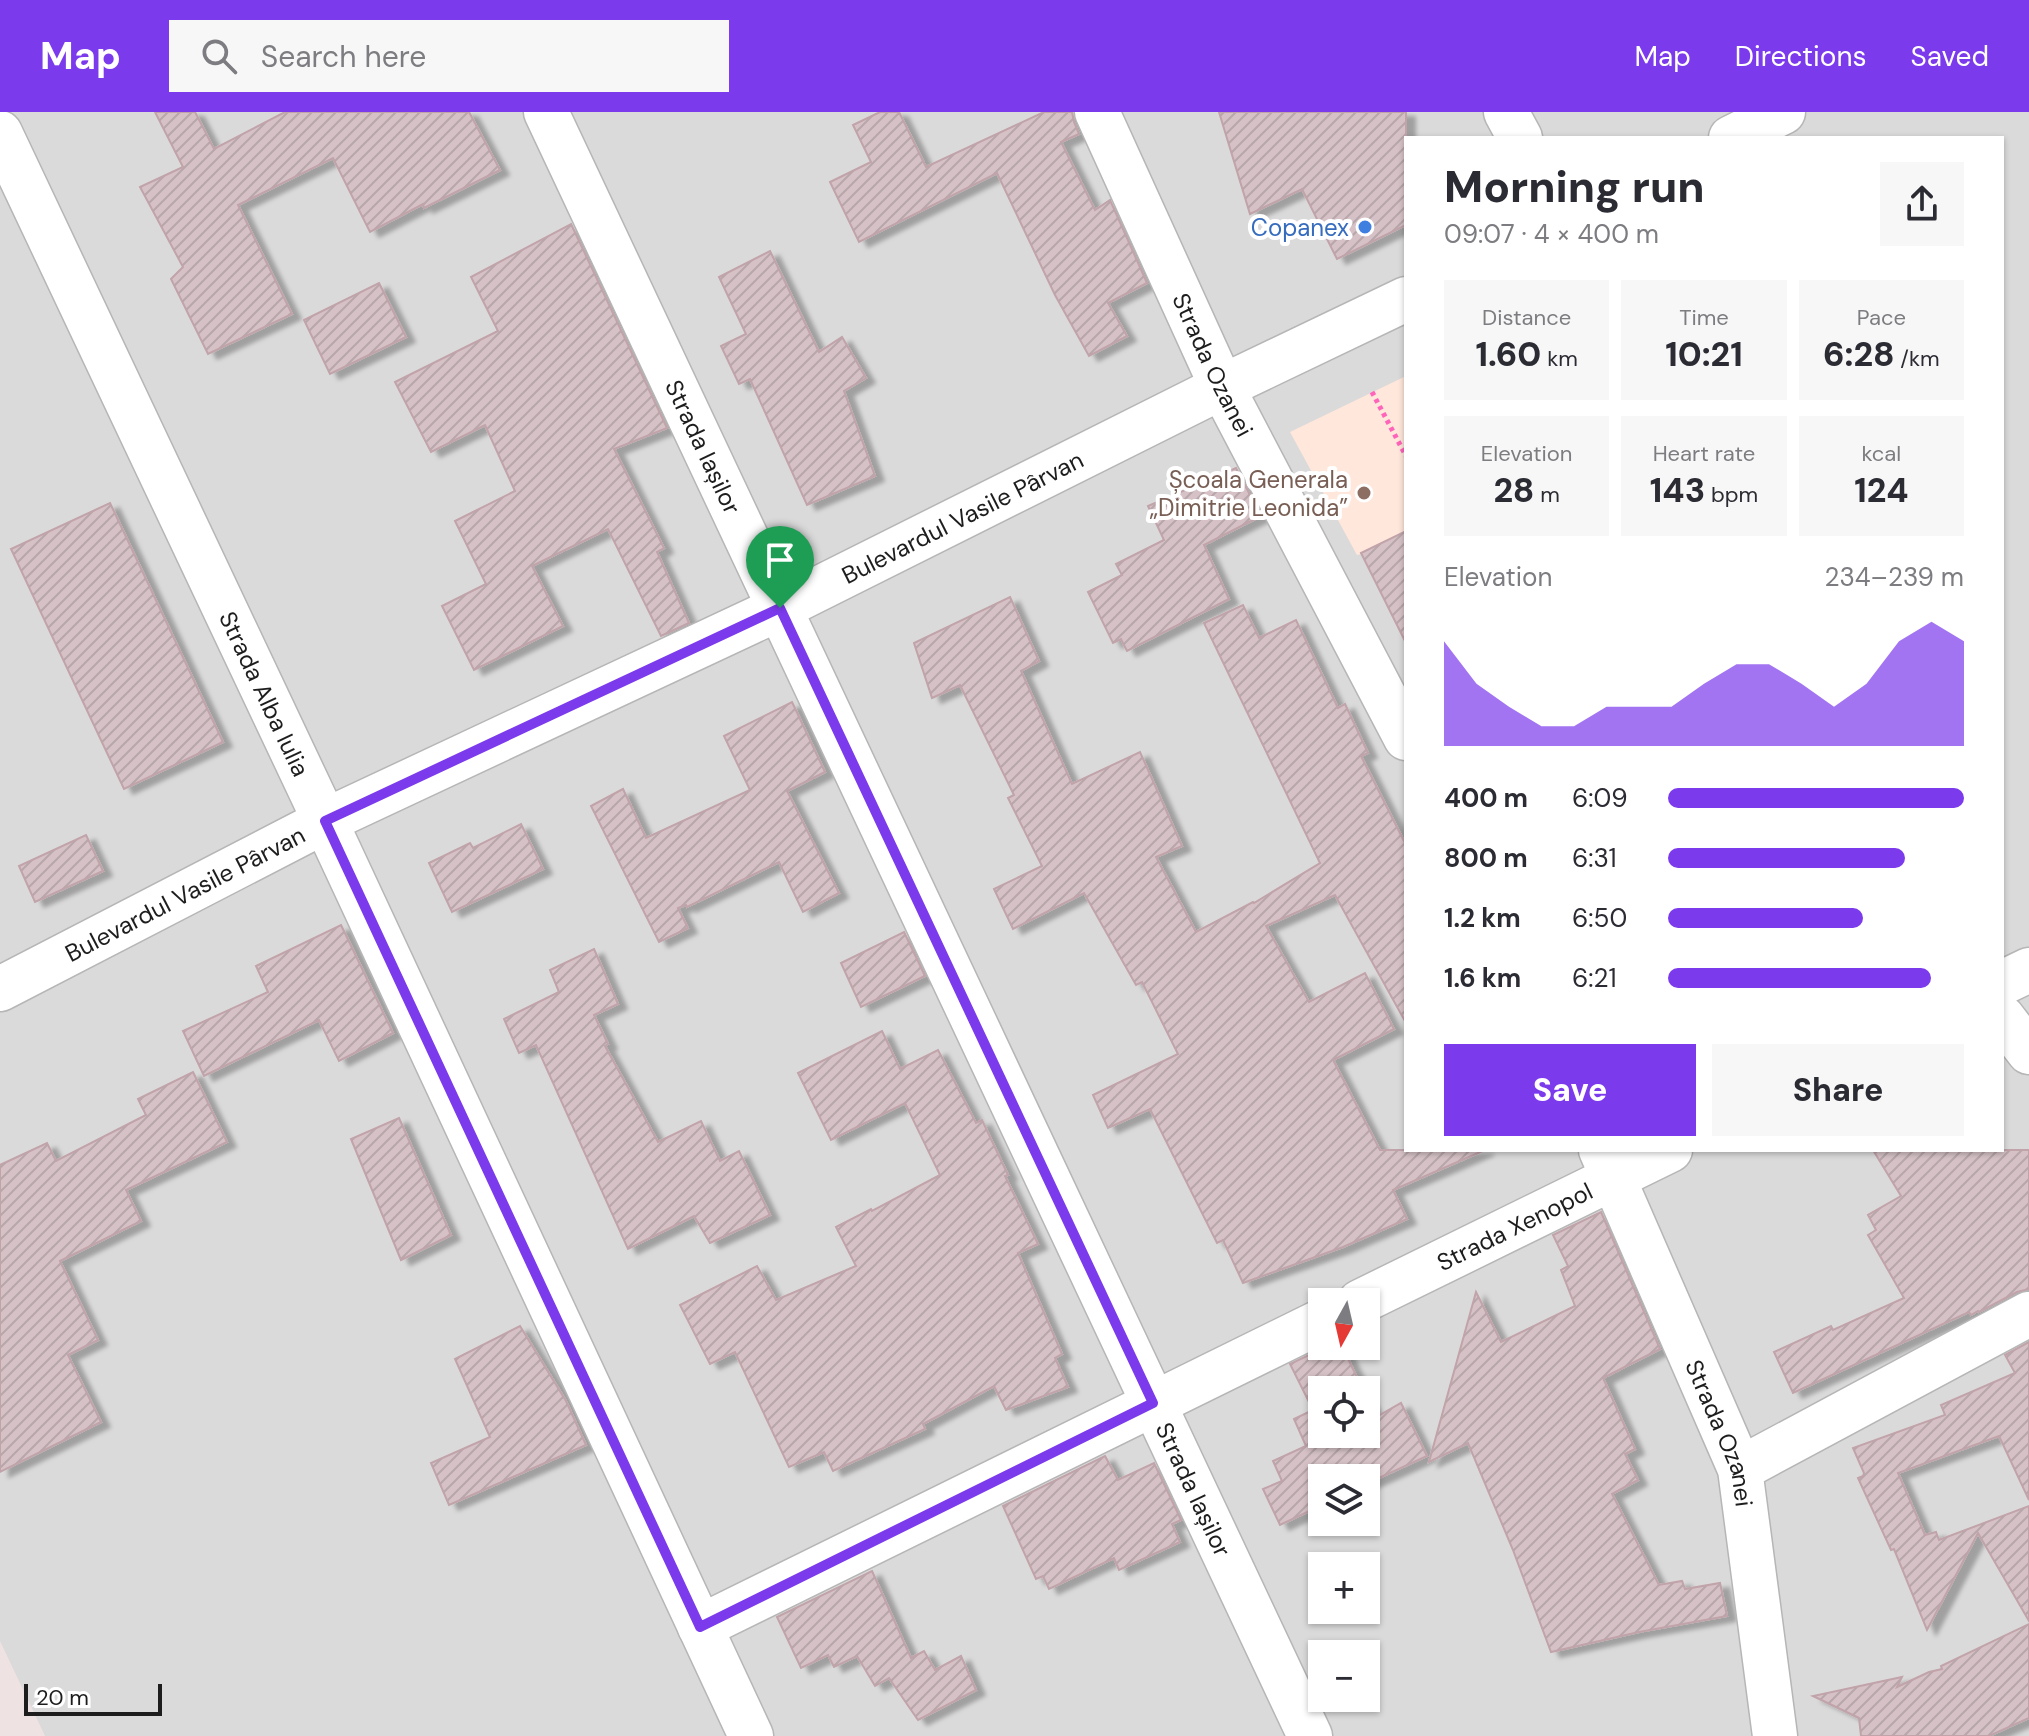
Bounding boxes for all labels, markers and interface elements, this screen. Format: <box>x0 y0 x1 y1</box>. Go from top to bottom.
search box <box>169 20 729 92</box>
text: Map <box>40 31 121 81</box>
icon: search <box>197 34 241 78</box>
text: Search here <box>261 37 426 76</box>
text: Map <box>1634 38 1691 75</box>
text: Directions <box>1735 38 1867 75</box>
text: Saved <box>1911 38 1989 75</box>
text: Morning run <box>1444 158 1705 216</box>
button: share <box>1880 162 1964 246</box>
place label: Copanex <box>1251 212 1349 243</box>
text: 09:07 · 4 × 400 m <box>1444 217 1659 251</box>
marker: Copanex <box>1356 218 1374 236</box>
street label: Strada Ozanei <box>1166 288 1261 442</box>
text: Distance <box>1482 303 1571 332</box>
text: Time <box>1679 303 1729 332</box>
text: Pace <box>1857 303 1906 332</box>
text: 1.60 <box>1475 332 1541 377</box>
text: 10:21 <box>1665 332 1743 377</box>
text: 6:28 <box>1823 332 1894 377</box>
text: km <box>1541 344 1578 373</box>
text: /km <box>1894 344 1940 373</box>
street label: Strada Iașilor <box>659 375 748 519</box>
text: Elevation <box>1481 439 1573 468</box>
text: Heart rate <box>1653 439 1755 468</box>
text: kcal <box>1861 439 1901 468</box>
street label: Bulevardul Vasile Pârvan <box>836 444 1088 590</box>
place label: Școala Generala „Dimitrie Leonida” <box>1150 464 1348 523</box>
text: 28 <box>1493 468 1534 513</box>
text: 143 <box>1650 468 1705 513</box>
text: 124 <box>1854 468 1908 513</box>
text: m <box>1534 480 1560 509</box>
text: bpm <box>1705 480 1758 509</box>
marker: Școala Generala „Dimitrie Leonida” <box>1355 484 1373 502</box>
pin <box>746 526 814 608</box>
icon: arrive <box>758 538 802 582</box>
text: Elevation <box>1444 560 1552 594</box>
text: 234–239 m <box>1824 560 1964 594</box>
street label: Strada Alba Iulia <box>213 606 317 781</box>
text: 400 m <box>1444 781 1528 815</box>
text: 6:09 <box>1572 781 1628 815</box>
street label: Bulevardul Vasile Pârvan <box>59 819 310 968</box>
text: 800 m <box>1444 841 1528 875</box>
text: 6:31 <box>1572 841 1617 875</box>
text: 1.2 km <box>1444 901 1521 935</box>
text: 6:50 <box>1572 901 1627 935</box>
text: 1.6 km <box>1444 961 1521 995</box>
text: 6:21 <box>1572 961 1617 995</box>
button: Save <box>1444 1044 1696 1136</box>
button: Share <box>1712 1044 1964 1136</box>
street label: Strada Xenopol <box>1431 1175 1598 1278</box>
north arrow <box>1308 1288 1380 1360</box>
map controls <box>1308 1288 1380 1712</box>
street label: Strada Ozanei <box>1679 1355 1760 1509</box>
button: locate <box>1308 1376 1380 1448</box>
street label: Strada Iașilor <box>1149 1417 1239 1561</box>
button: layers <box>1308 1464 1380 1536</box>
button: + <box>1308 1552 1380 1624</box>
button: − <box>1308 1640 1380 1712</box>
scale bar <box>24 1680 162 1716</box>
text: 20 m <box>36 1683 89 1712</box>

